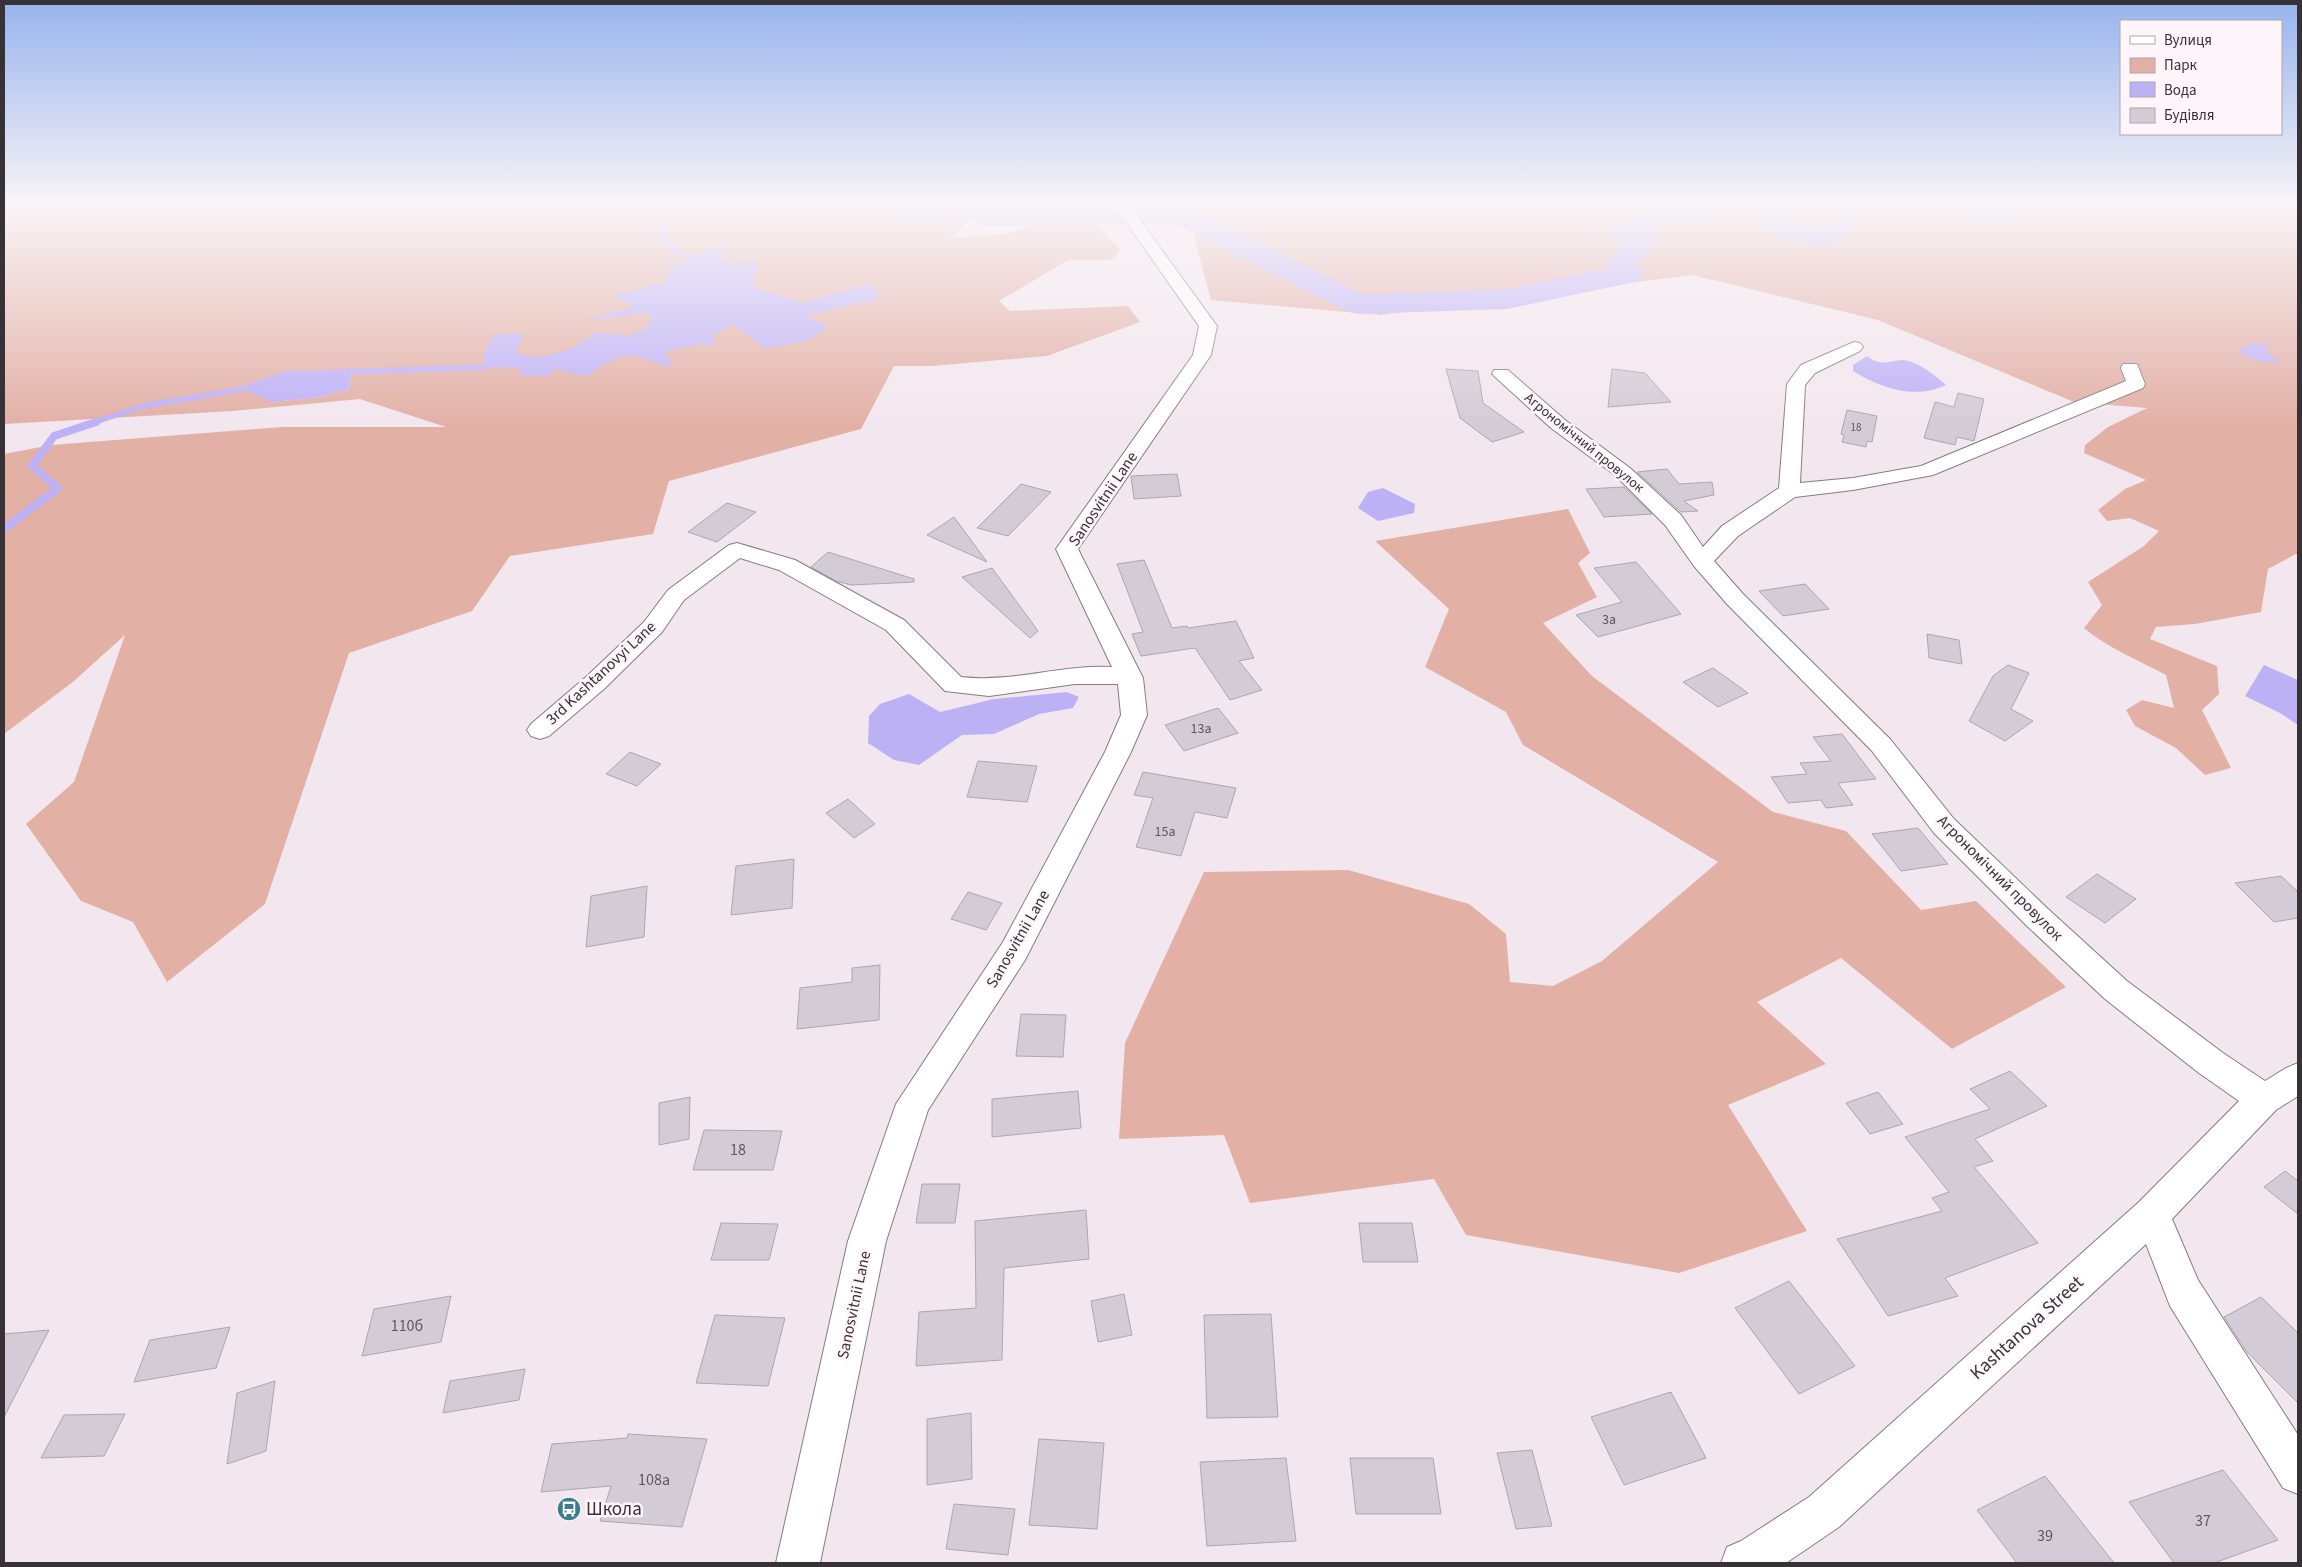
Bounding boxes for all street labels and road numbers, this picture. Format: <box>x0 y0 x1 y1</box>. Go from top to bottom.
street label: Агрономічний провулок <box>1520 388 1648 498</box>
street label: Sanosvitnii Lane <box>1063 447 1143 551</box>
street label: 3rd Kashtanovyi Lane <box>541 616 661 730</box>
street label: Агрономічний провулок <box>1932 810 2068 946</box>
street label: Sanosvitnii Lane <box>981 886 1055 992</box>
street label: Sanosvitnii Lane <box>832 1249 876 1361</box>
street label: Kashtanova Street <box>1964 1269 2090 1386</box>

